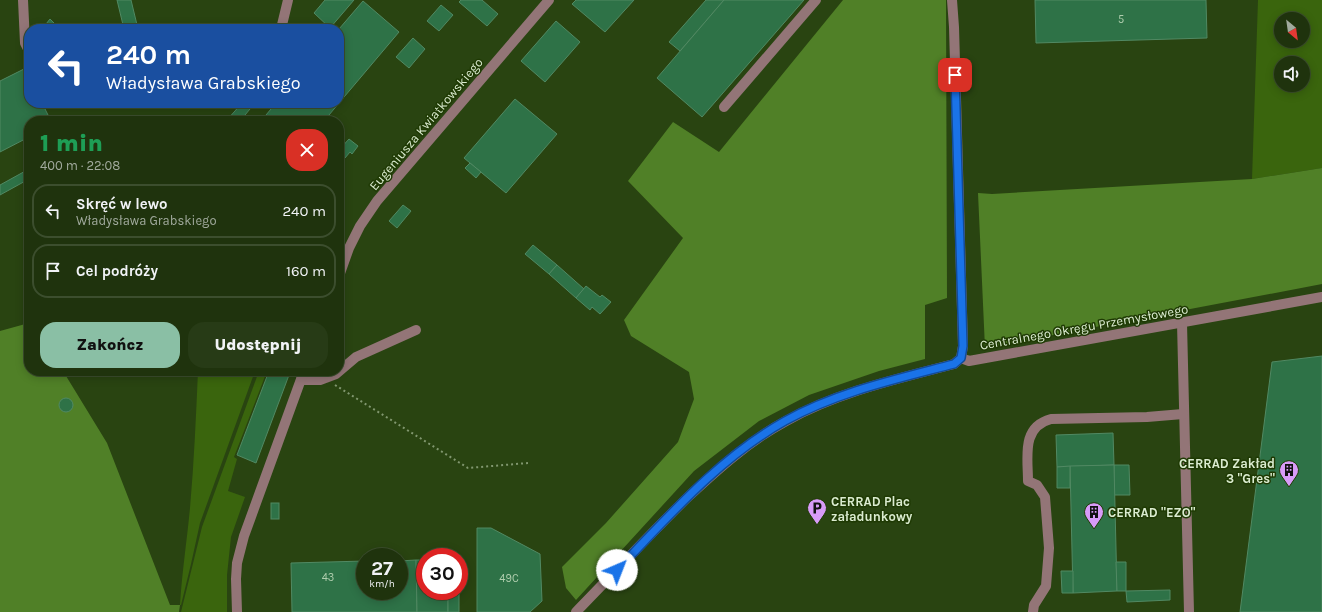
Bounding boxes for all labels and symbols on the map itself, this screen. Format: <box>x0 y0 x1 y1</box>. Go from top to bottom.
north arrow <box>1274 12 1310 48</box>
house number: 5 <box>1118 13 1124 26</box>
street label: Eugeniusza Kwiatkowskiego <box>366 55 486 193</box>
pin <box>938 58 972 92</box>
street label: Centralnego Okręgu Przemysłowego <box>979 301 1189 353</box>
place label: CERRAD Zakład 3 "Gres" <box>1179 456 1275 486</box>
building icon: CERRAD Zakład 3 "Gres" <box>1278 459 1300 487</box>
place label: CERRAD Plac załadunkowy <box>831 494 913 524</box>
parking icon: CERRAD Plac załadunkowy <box>806 497 828 525</box>
building icon: CERRAD "EZO" <box>1083 501 1105 529</box>
place label: CERRAD "EZO" <box>1108 505 1196 520</box>
speed limit sign: 30 <box>416 548 468 600</box>
position arrow <box>596 549 638 591</box>
house number: 43 <box>322 571 334 584</box>
house number: 49C <box>499 572 519 585</box>

